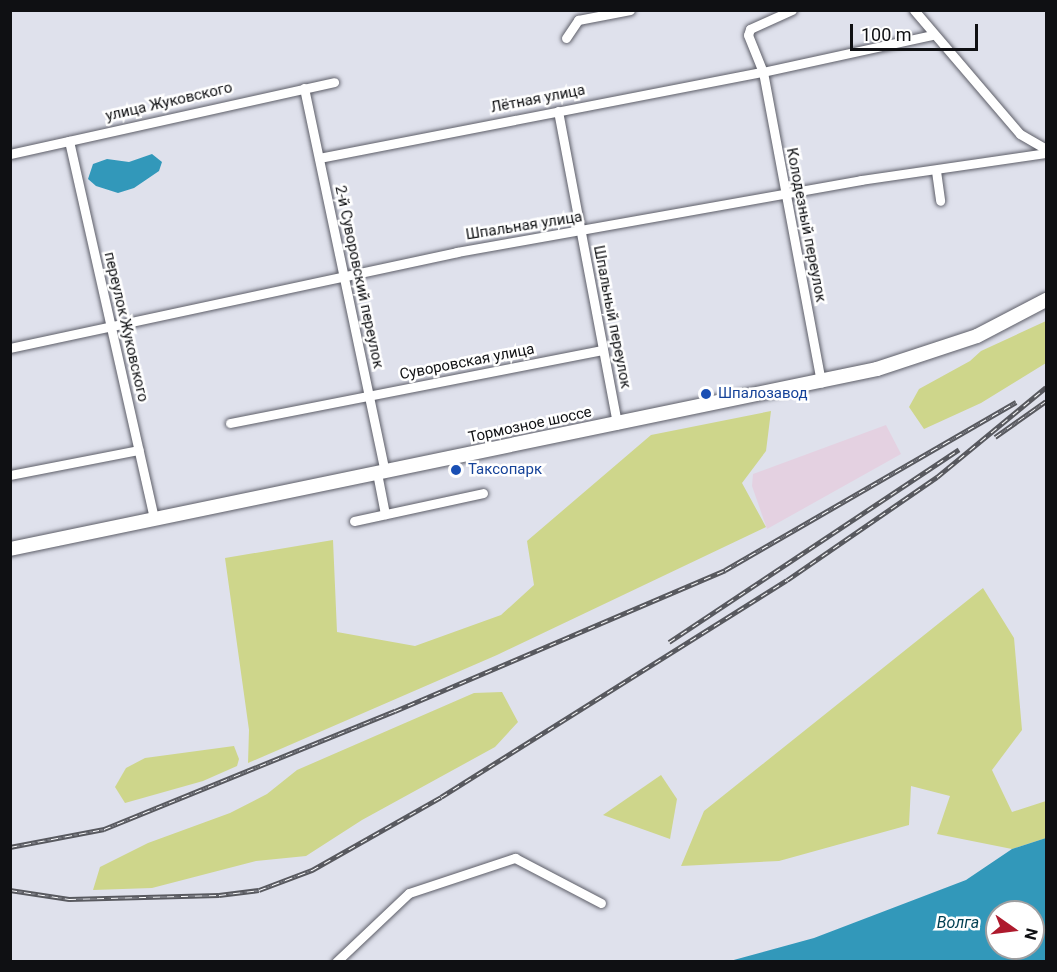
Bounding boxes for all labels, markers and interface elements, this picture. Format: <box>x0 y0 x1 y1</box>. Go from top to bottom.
scale bar <box>853 12 980 50</box>
text: 100 m <box>861 24 912 45</box>
street label: улица Жуковского <box>104 79 234 125</box>
street label: Лётная улица <box>489 81 587 117</box>
street label: Колодезный переулок <box>782 146 830 304</box>
street label: 2-й Суворовский переулок <box>331 184 387 370</box>
street label: Шпальная улица <box>464 208 584 244</box>
street label: Шпальный переулок <box>589 244 635 390</box>
street label: переулок Жуковского <box>100 250 152 404</box>
street label: Суворовская улица <box>398 340 536 384</box>
place label: Шпалозавод <box>718 385 808 403</box>
marker: Шпалозавод <box>699 387 713 401</box>
street label: Тормозное шоссе <box>467 403 593 447</box>
place label: Таксопарк <box>468 461 542 479</box>
marker: Таксопарк <box>449 463 463 477</box>
north arrow <box>985 900 1045 960</box>
water label: Волга <box>937 913 979 933</box>
text: N <box>1020 926 1042 942</box>

